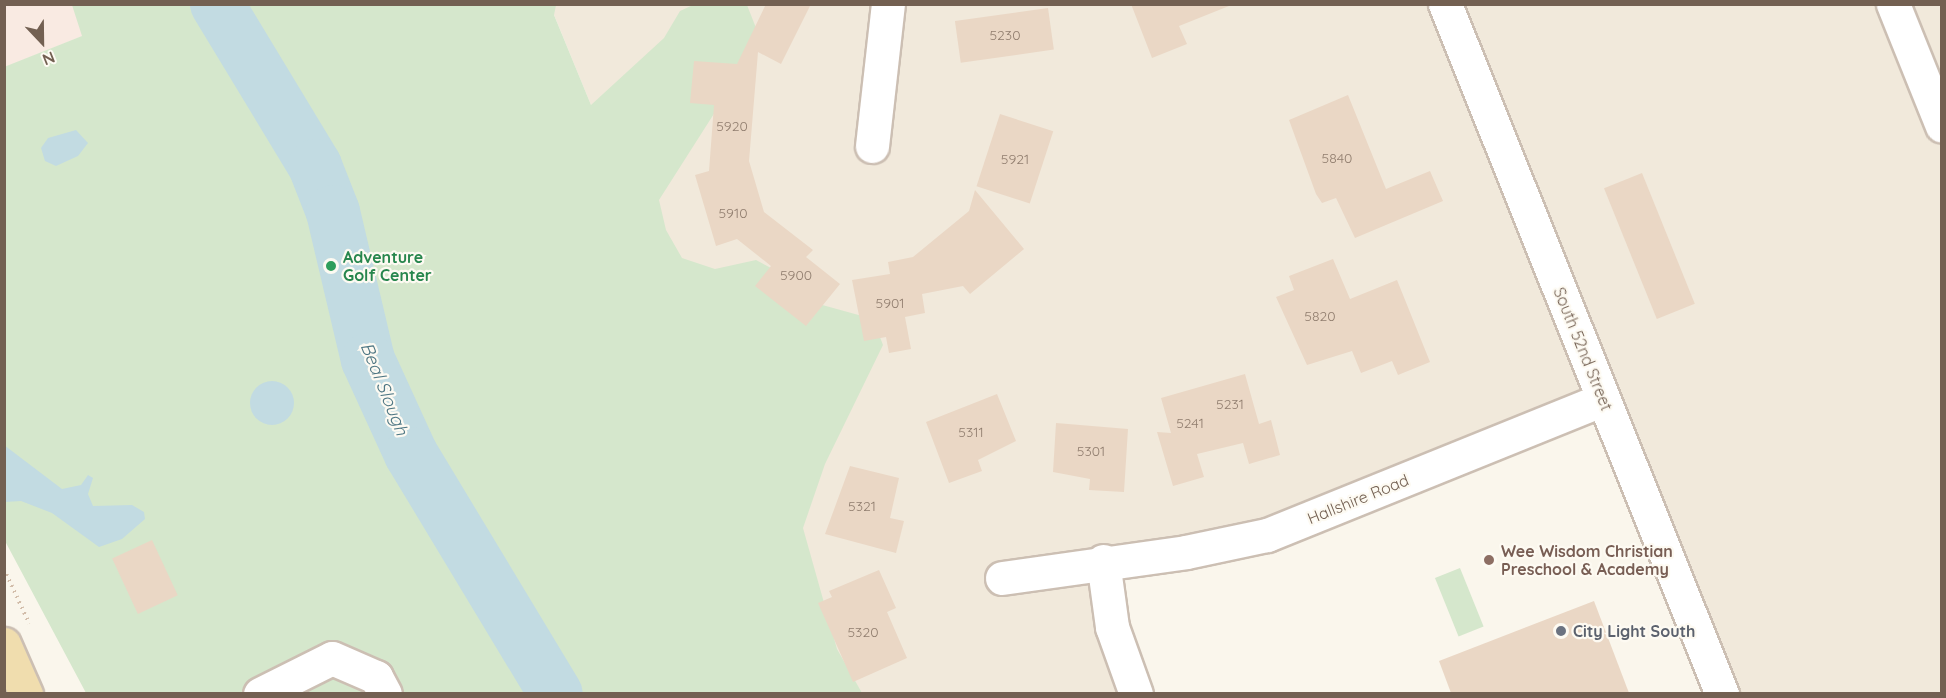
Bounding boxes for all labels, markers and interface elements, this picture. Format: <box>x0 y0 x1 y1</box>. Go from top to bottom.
north arrow <box>12 12 72 72</box>
house number: 5230 <box>989 27 1021 43</box>
text: N <box>40 47 58 70</box>
house number: 5920 <box>716 118 748 134</box>
house number: 5840 <box>1322 150 1352 166</box>
house number: 5921 <box>1001 151 1029 167</box>
house number: 5910 <box>718 205 748 221</box>
place label: Adventure Golf Center <box>343 247 432 285</box>
marker: Adventure Golf Center <box>324 259 338 273</box>
house number: 5900 <box>780 267 812 283</box>
street label: South 52nd Street <box>1550 285 1616 413</box>
house number: 5901 <box>876 295 904 311</box>
house number: 5820 <box>1304 308 1336 324</box>
water label: Beal Slough <box>356 339 412 439</box>
house number: 5231 <box>1216 396 1244 412</box>
house number: 5241 <box>1176 415 1204 431</box>
house number: 5311 <box>958 424 984 440</box>
house number: 5301 <box>1077 443 1105 459</box>
street label: Hallshire Road <box>1305 470 1411 528</box>
house number: 5321 <box>848 498 876 514</box>
place label: Wee Wisdom Christian Preschool & Academy <box>1501 541 1673 579</box>
marker: Wee Wisdom Christian Preschool & Academy <box>1482 553 1496 567</box>
place label: City Light South <box>1573 621 1695 641</box>
house number: 5320 <box>847 624 879 640</box>
marker: City Light South <box>1554 624 1568 638</box>

